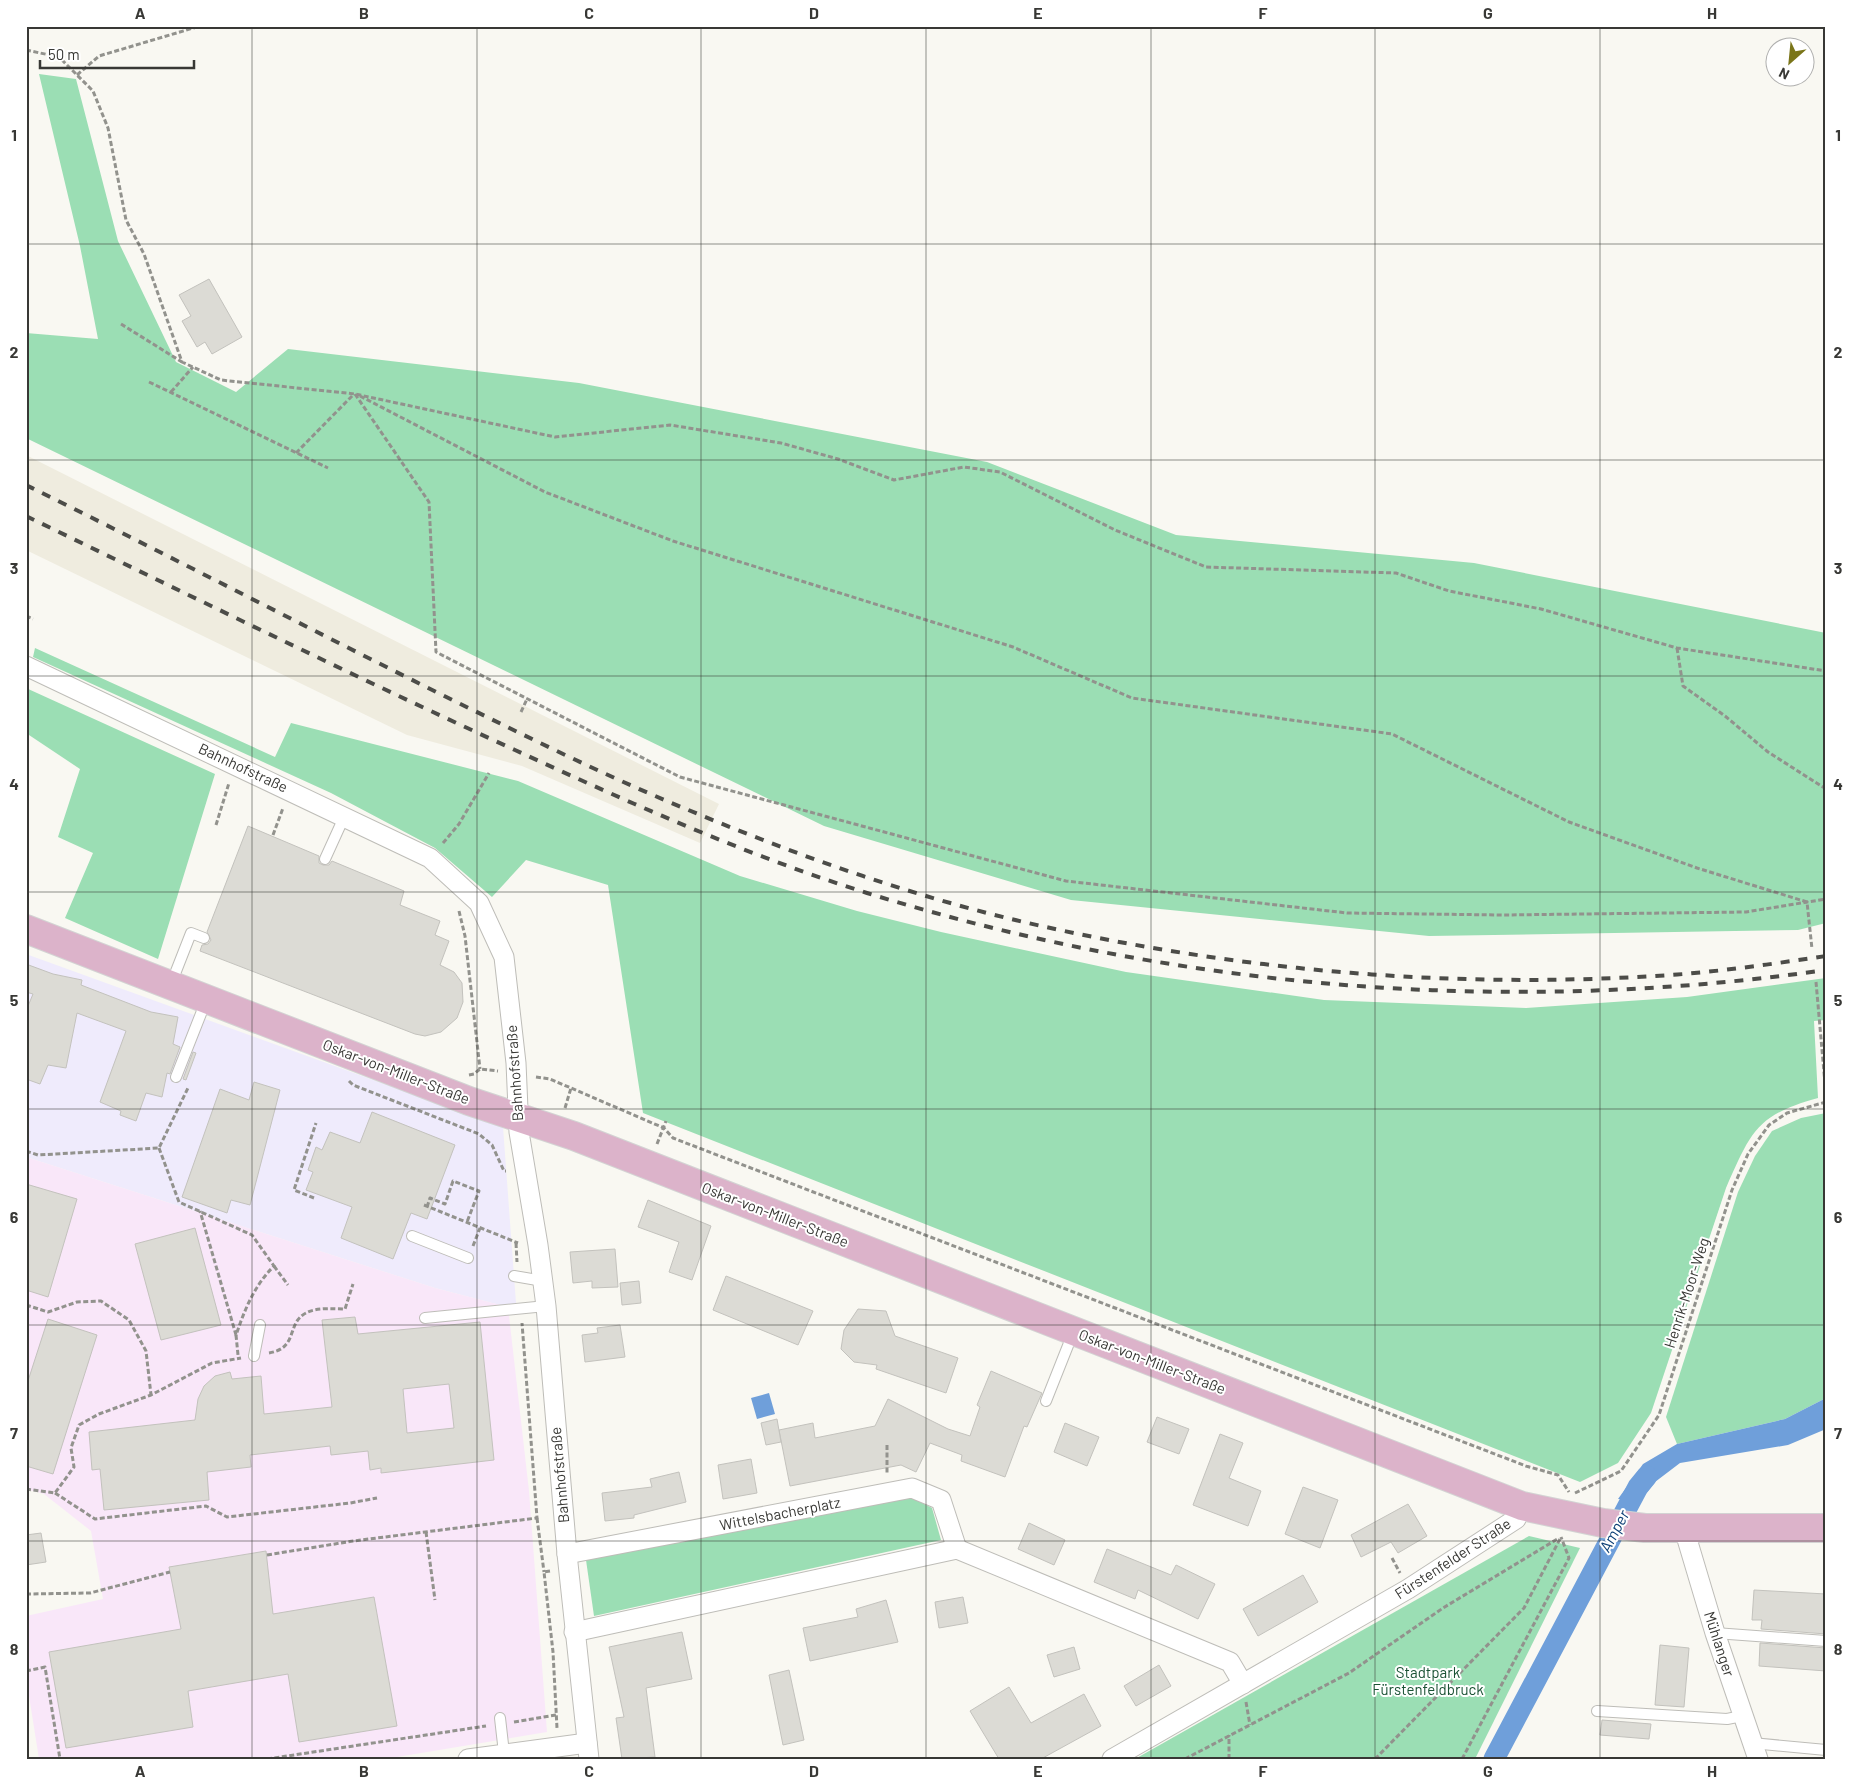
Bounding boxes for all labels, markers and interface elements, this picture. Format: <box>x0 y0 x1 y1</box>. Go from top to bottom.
text: A <box>135 3 146 22</box>
text: B <box>359 3 369 22</box>
text: C <box>584 3 594 22</box>
text: D <box>809 3 819 22</box>
text: E <box>1033 3 1043 22</box>
text: F <box>1259 3 1268 22</box>
text: G <box>1483 3 1493 22</box>
text: H <box>1707 3 1717 22</box>
scale bar <box>40 38 194 70</box>
north arrow <box>1764 38 1814 88</box>
text: 50 m <box>48 45 80 63</box>
text: N <box>1776 64 1792 84</box>
text: 1 <box>11 125 17 144</box>
text: 1 <box>1835 125 1841 144</box>
text: 2 <box>10 342 19 361</box>
text: 2 <box>1834 342 1843 361</box>
text: 3 <box>10 558 18 577</box>
text: 3 <box>1834 558 1842 577</box>
street label: Bahnhofstraße <box>196 739 291 796</box>
text: 4 <box>9 774 19 793</box>
text: 4 <box>1833 774 1843 793</box>
text: 5 <box>10 990 19 1009</box>
text: 5 <box>1834 990 1843 1009</box>
street label: Bahnhofstraße <box>502 1024 526 1122</box>
street label: Oskar-von-Miller-Straße <box>320 1035 472 1107</box>
street label: Oskar-von-Miller-Straße <box>699 1178 851 1250</box>
text: 6 <box>10 1207 19 1226</box>
text: 6 <box>1834 1207 1843 1226</box>
street label: Henrik-Moor-Weg <box>1660 1235 1712 1350</box>
street label: Oskar-von-Miller-Straße <box>1076 1325 1228 1397</box>
text: 7 <box>10 1423 18 1442</box>
text: 7 <box>1834 1423 1842 1442</box>
street label: Bahnhofstraße <box>546 1426 572 1524</box>
street label: Wittelsbacherplatz <box>718 1492 842 1534</box>
water label: Amper <box>1595 1505 1633 1555</box>
street label: Fürstenfelder Straße <box>1391 1514 1514 1602</box>
street label: Mühlanger <box>1701 1609 1739 1679</box>
text: 8 <box>10 1639 19 1658</box>
text: 8 <box>1834 1639 1843 1658</box>
park label: Stadtpark Fürstenfeldbruck <box>1372 1663 1484 1698</box>
text: A <box>135 1761 146 1780</box>
text: B <box>359 1761 369 1780</box>
text: C <box>584 1761 594 1780</box>
text: D <box>809 1761 819 1780</box>
text: E <box>1033 1761 1043 1780</box>
text: F <box>1259 1761 1268 1780</box>
text: G <box>1483 1761 1493 1780</box>
text: H <box>1707 1761 1717 1780</box>

